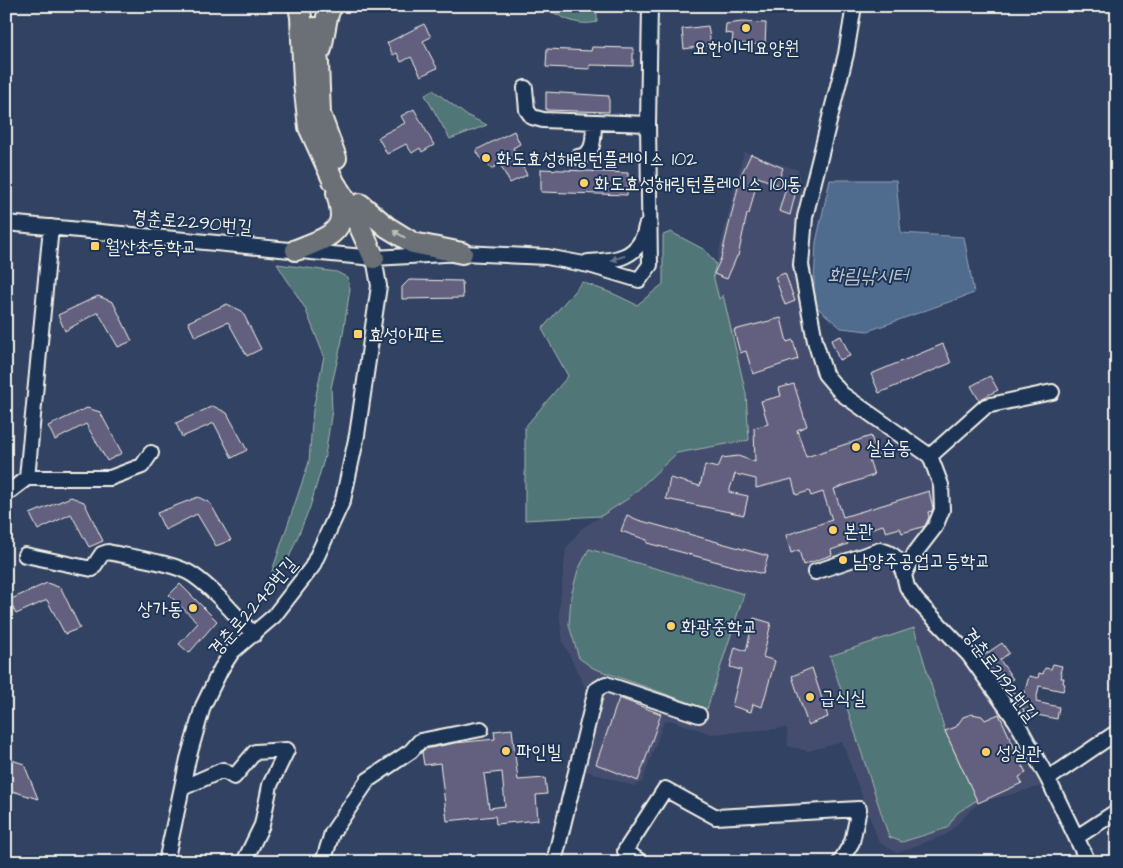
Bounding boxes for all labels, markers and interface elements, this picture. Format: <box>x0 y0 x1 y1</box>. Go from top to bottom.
marker: 요한이네요양원 <box>740 22 752 34</box>
place label: 요한이네요양원 <box>692 35 800 62</box>
place label: 화도효성해링턴플레이스 102 <box>496 146 697 173</box>
marker: 화도효성해링턴플레이스 102 <box>480 152 492 164</box>
place label: 화도효성해링턴플레이스 101동 <box>594 171 802 198</box>
marker: 화도효성해링턴플레이스 101동 <box>578 177 590 189</box>
street label: 경춘로2290번길 <box>130 204 253 241</box>
one-way arrow <box>392 230 405 239</box>
place label: 월산초등학교 <box>105 234 197 261</box>
marker: 월산초등학교 <box>89 240 101 252</box>
one-way arrow <box>610 254 625 262</box>
water label: 화림낚시터 <box>828 262 910 290</box>
place label: 효성아파트 <box>368 322 444 349</box>
marker: 효성아파트 <box>352 328 364 340</box>
place label: 실습동 <box>866 435 912 462</box>
marker: 실습동 <box>850 441 862 453</box>
place label: 본관 <box>843 518 874 545</box>
marker: 본관 <box>827 524 839 536</box>
place label: 남양주공업고등학교 <box>853 548 991 575</box>
street label: 경춘로2248번길 <box>202 552 304 662</box>
marker: 남양주공업고등학교 <box>837 554 849 566</box>
place label: 상가동 <box>137 596 183 623</box>
marker: 상가동 <box>187 602 199 614</box>
place label: 화광중학교 <box>681 614 757 641</box>
marker: 화광중학교 <box>665 620 677 632</box>
street label: 경춘로2192번길 <box>955 622 1044 728</box>
place label: 급식실 <box>820 685 866 712</box>
marker: 급식실 <box>804 691 816 703</box>
place label: 파인빌 <box>516 739 563 766</box>
place label: 성실관 <box>996 740 1042 767</box>
marker: 파인빌 <box>500 745 512 757</box>
marker: 성실관 <box>980 746 992 758</box>

